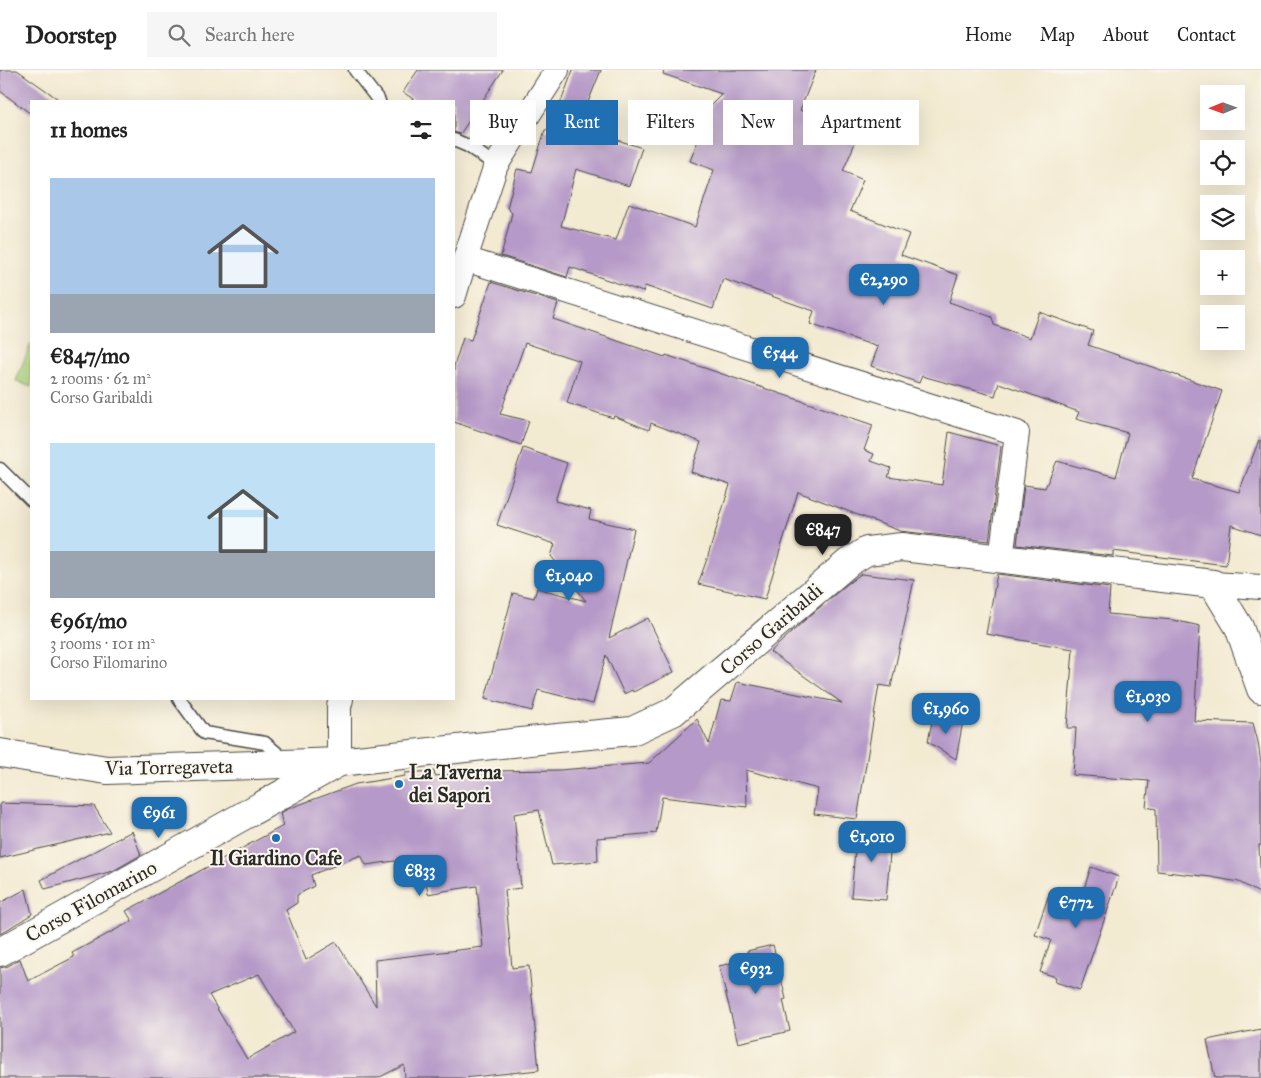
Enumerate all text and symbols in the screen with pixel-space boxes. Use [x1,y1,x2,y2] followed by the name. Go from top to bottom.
[147,12,497,57] search box
[25,20,117,50] text: Doorstep
[165,21,193,49] icon: search
[205,23,295,46] text: Search here
[965,24,1012,46] text: Home
[1040,24,1075,46] text: Map
[1103,24,1149,46] text: About
[1177,24,1236,46] text: Contact
[1200,85,1245,130] north arrow
[1200,85,1245,350] map controls
[470,100,536,145] chip: Buy
[546,100,618,145] chip: Rent
[628,100,713,145] chip: Filters
[723,100,793,145] chip: New
[803,100,919,145] chip: Apartment
[407,116,435,144] icon: filters
[50,117,127,143] text: 11 homes
[1200,140,1245,185] button: locate
[1200,195,1245,240] button: layers
[198,211,288,301] icon: home
[1200,250,1245,295] button: +
[843,264,925,306] pin: €2,290
[860,270,908,289] text: €2,290
[1200,305,1245,350] button: −
[750,336,810,379] pin: €544
[50,343,130,369] text: €847/mo
[763,343,797,362] text: €544
[50,369,151,388] text: 2 rooms · 62 m²
[50,388,153,407] text: Corso Garibaldi
[198,476,288,566] icon: home
[793,514,853,556] pin: €847
[806,520,840,539] text: €847
[528,560,610,602] pin: €1,040
[545,566,593,585] text: €1,040
[715,578,828,680] street label: Corso Garibaldi
[50,608,127,634] text: €961/mo
[50,634,155,653] text: 3 rooms · 101 m²
[50,653,167,672] text: Corso Filomarino
[1107,680,1189,723] pin: €1,030
[1125,687,1171,706] text: €1,030
[905,692,987,735] pin: €1,960
[923,699,969,718] text: €1,960
[104,754,234,781] street label: Via Torregaveta
[409,760,502,808] place label: La Taverna dei Sapori
[393,778,405,790] marker: La Taverna dei Sapori
[129,796,189,839] pin: €961
[143,803,175,822] text: €961
[831,820,913,863] pin: €1,010
[850,827,894,846] text: €1,010
[270,832,282,844] marker: Il Giardino Cafe
[210,846,343,870] place label: Il Giardino Cafe
[390,854,450,897] pin: €833
[21,855,161,947] street label: Corso Filomarino
[404,861,436,880] text: €833
[1046,886,1106,929] pin: €772
[1059,893,1093,912] text: €772
[726,952,786,995] pin: €932
[740,959,772,978] text: €932

